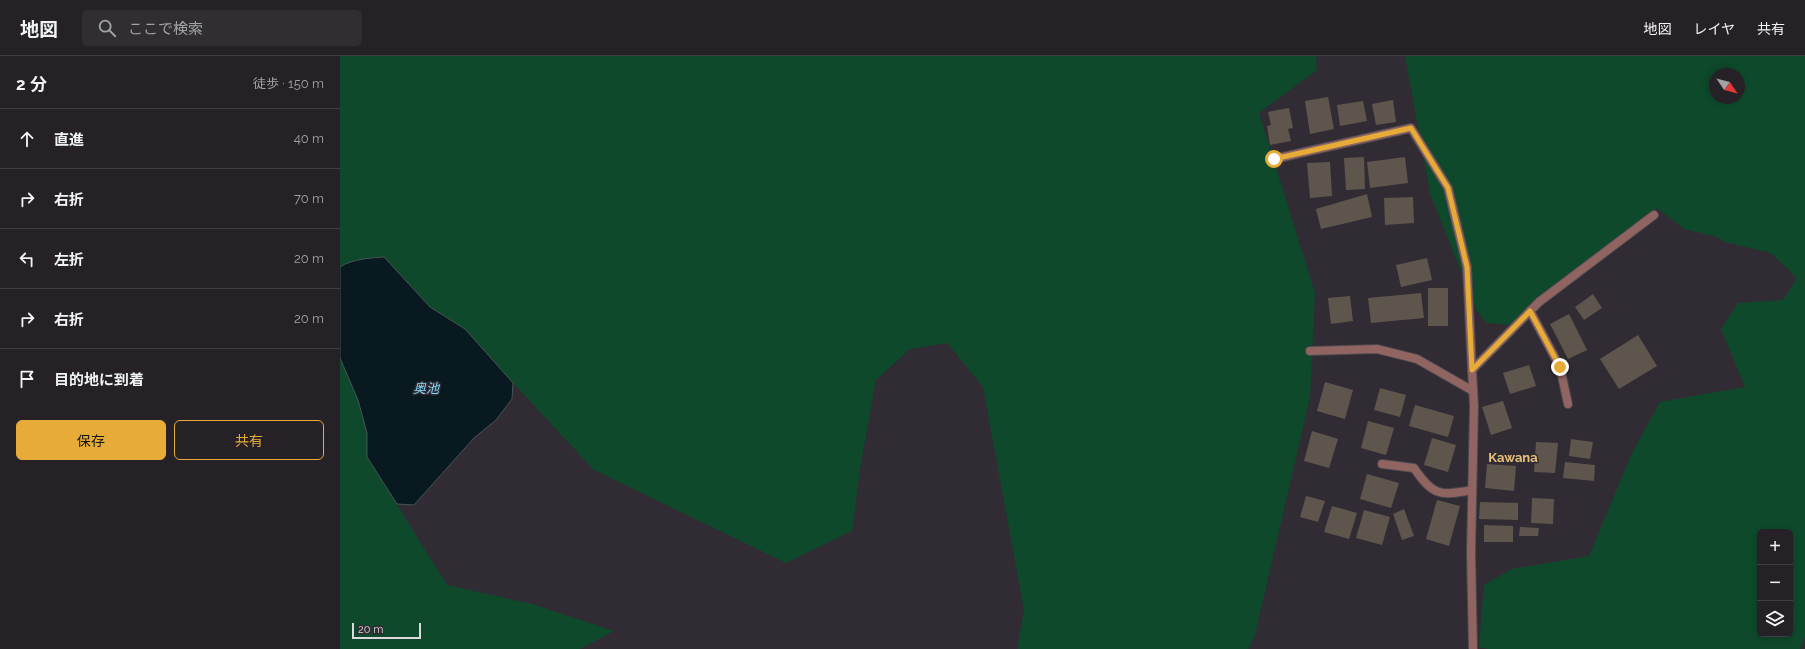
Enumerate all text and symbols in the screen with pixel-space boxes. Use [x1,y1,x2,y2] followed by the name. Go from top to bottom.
[82,10,362,46] search box
[96,17,118,39] icon: search
[20,18,58,40] text: 地図
[128,20,203,38] text: ここで検索
[1643,21,1671,37] text: 地図
[1693,21,1735,37] text: レイヤ
[1757,21,1785,37] text: 共有
[1709,68,1745,104] north arrow
[16,74,47,94] text: 2 分
[253,76,324,91] text: 徒歩 · 150 m
[16,128,38,150] icon: ahead
[54,131,84,149] text: 直進
[294,131,324,146] text: 40 m
[1265,150,1283,168] route start
[16,188,38,210] icon: right
[54,191,84,209] text: 右折
[294,191,324,206] text: 70 m
[16,248,38,270] icon: left
[54,251,84,269] text: 左折
[294,251,324,266] text: 20 m
[16,308,38,330] icon: right
[54,311,84,329] text: 右折
[294,311,324,326] text: 20 m
[1551,358,1569,376] route end
[16,368,38,390] icon: arrive
[54,371,144,389] text: 目的地に到着
[413,381,441,396] water label: 奥池
[16,420,166,460] button: 保存
[174,420,324,460] button: 共有
[1488,450,1538,465] district label: Kawana
[1757,529,1793,637] map controls
[1757,529,1793,565] button: +
[1757,565,1793,601] button: −
[1757,601,1793,637] button: layers
[352,621,421,640] scale bar
[358,623,383,636] text: 20 m

